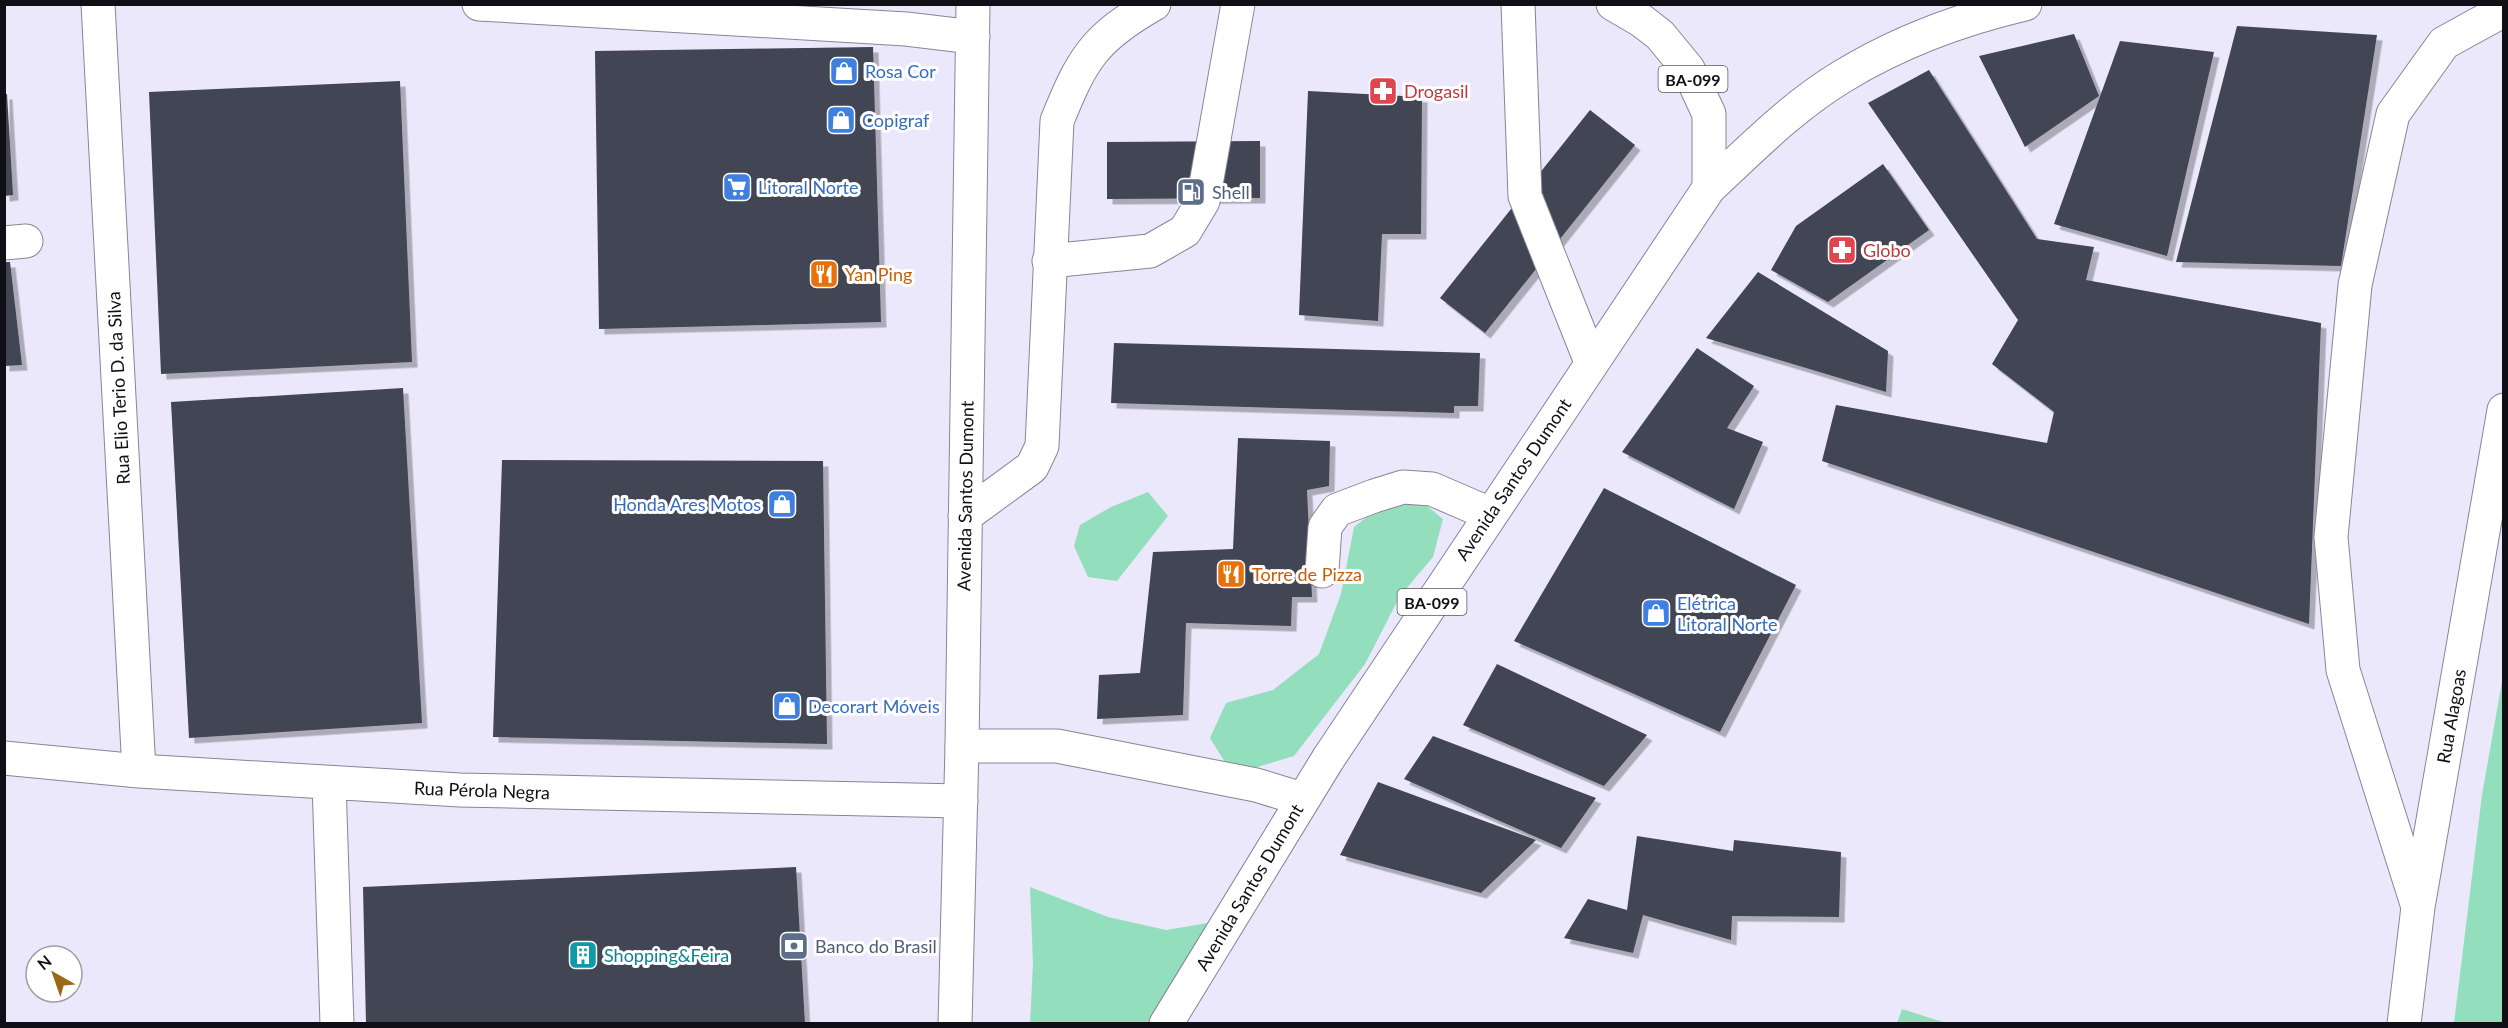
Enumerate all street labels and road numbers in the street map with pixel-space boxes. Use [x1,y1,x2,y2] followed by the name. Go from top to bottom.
[1658,66,1728,92] road number: BA-099
[102,291,134,485] street label: Rua Elio Terio D. da Silva
[1451,393,1576,564] street label: Avenida Santos Dumont
[952,400,978,591] street label: Avenida Santos Dumont
[1398,589,1466,615] road number: BA-099
[2432,667,2470,765] street label: Rua Alagoas
[414,777,550,803] street label: Rua Pérola Negra
[1191,799,1308,974] street label: Avenida Santos Dumont

